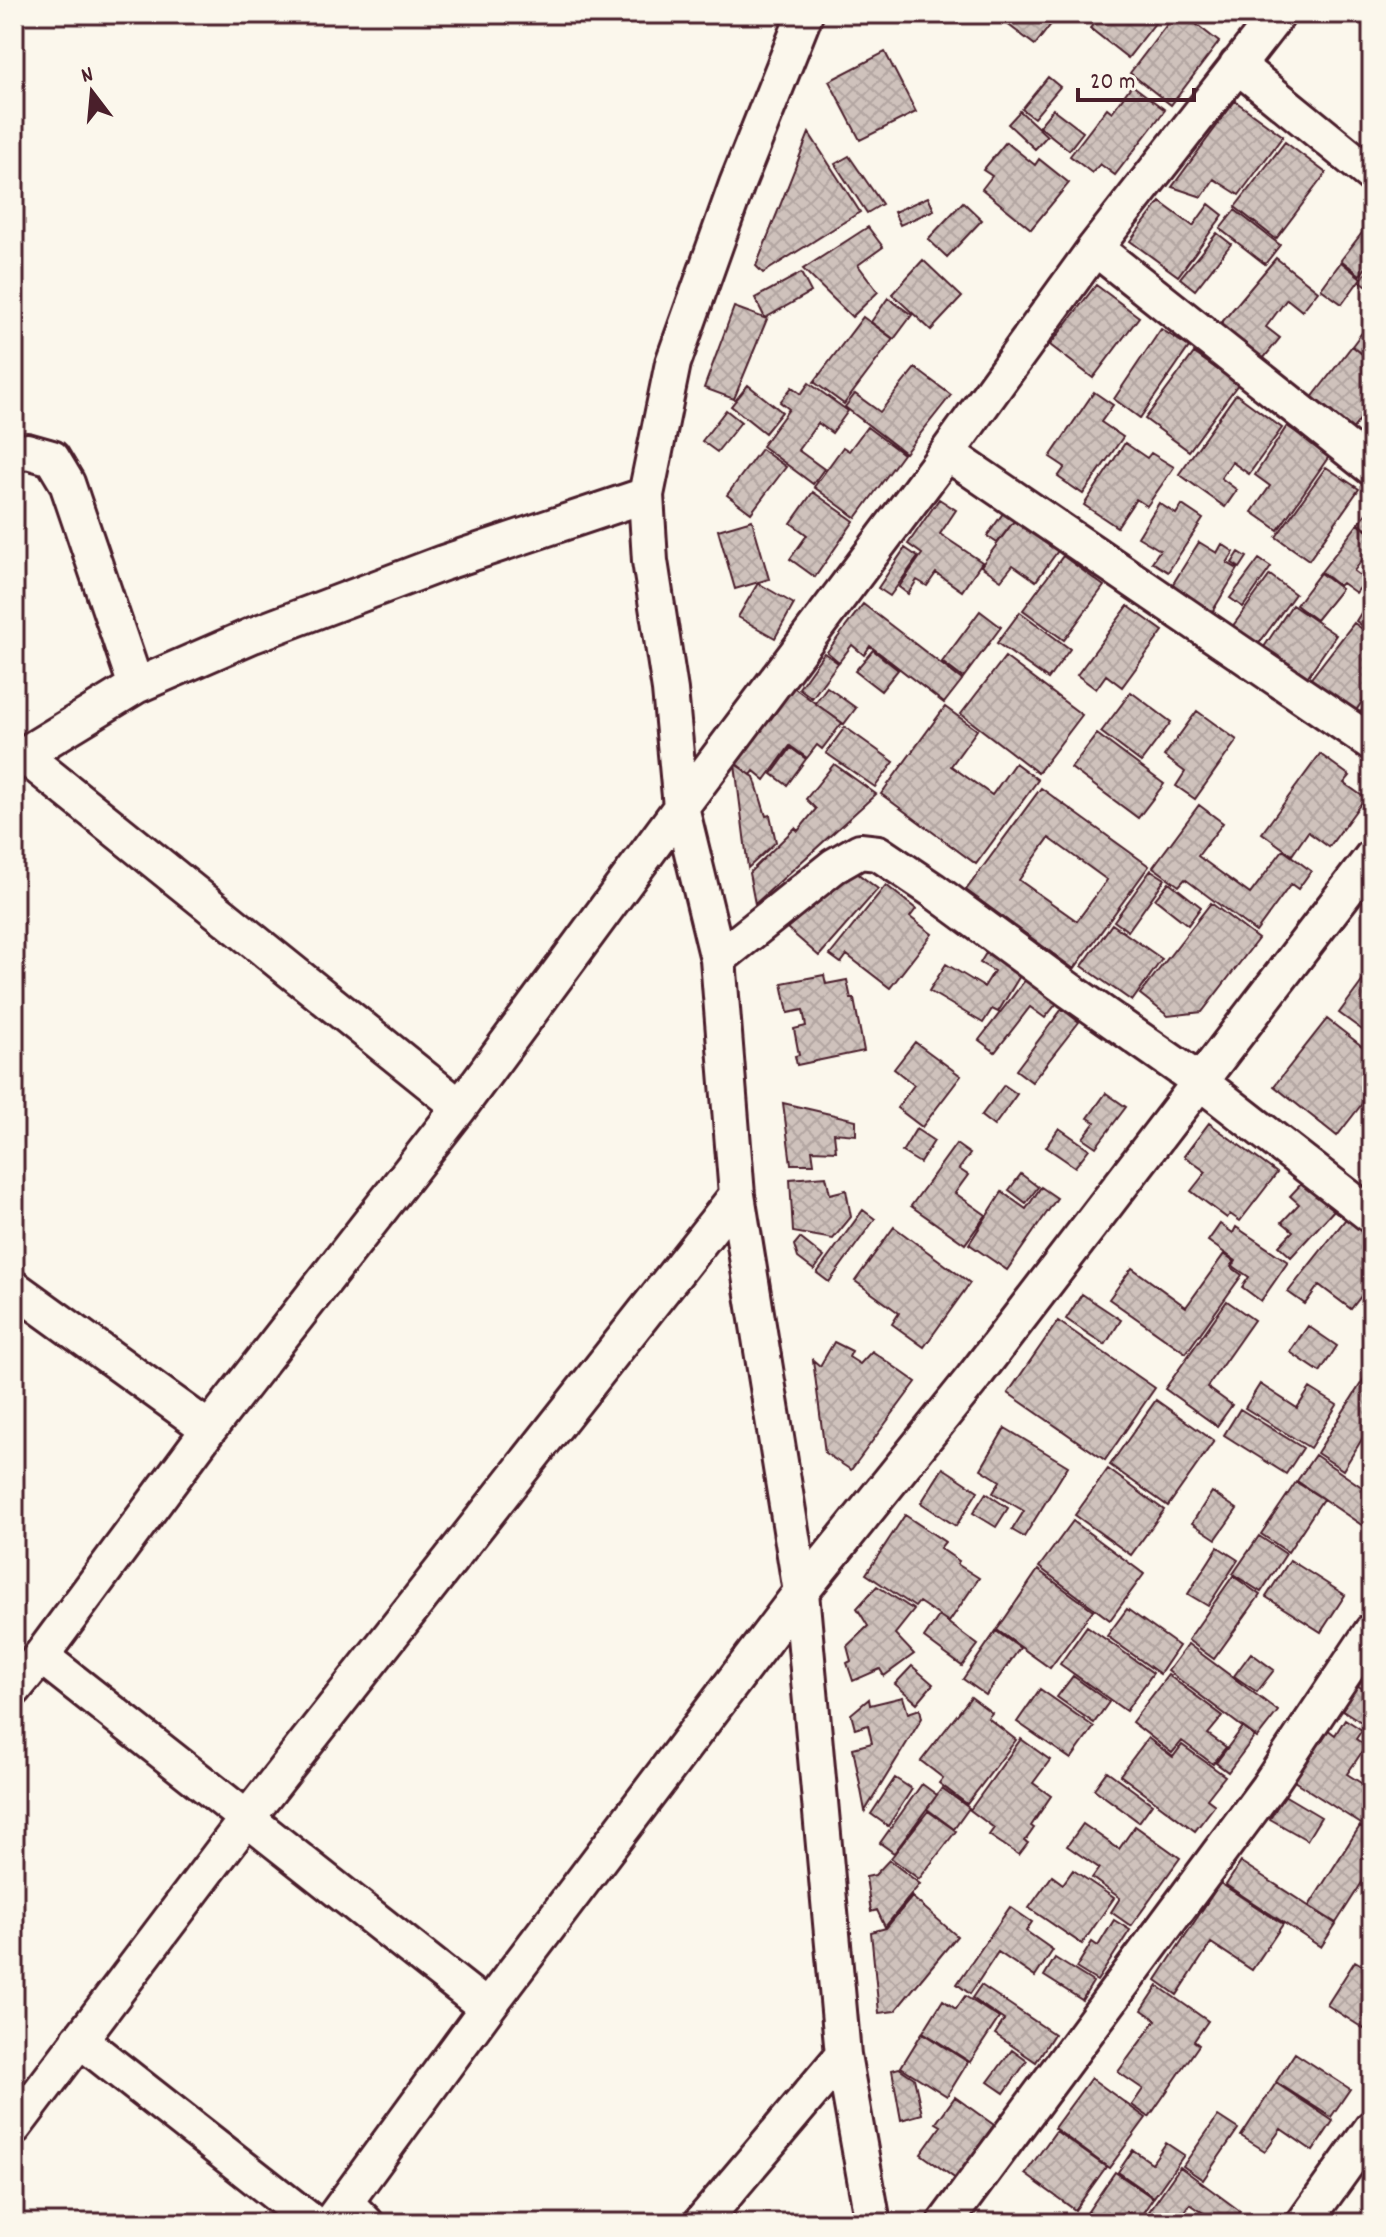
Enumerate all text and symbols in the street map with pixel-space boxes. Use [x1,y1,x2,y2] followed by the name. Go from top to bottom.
[52,52,132,132] north arrow
[1078,52,1194,102] scale bar
[78,60,97,93] text: N
[1090,66,1136,100] text: 20 m

